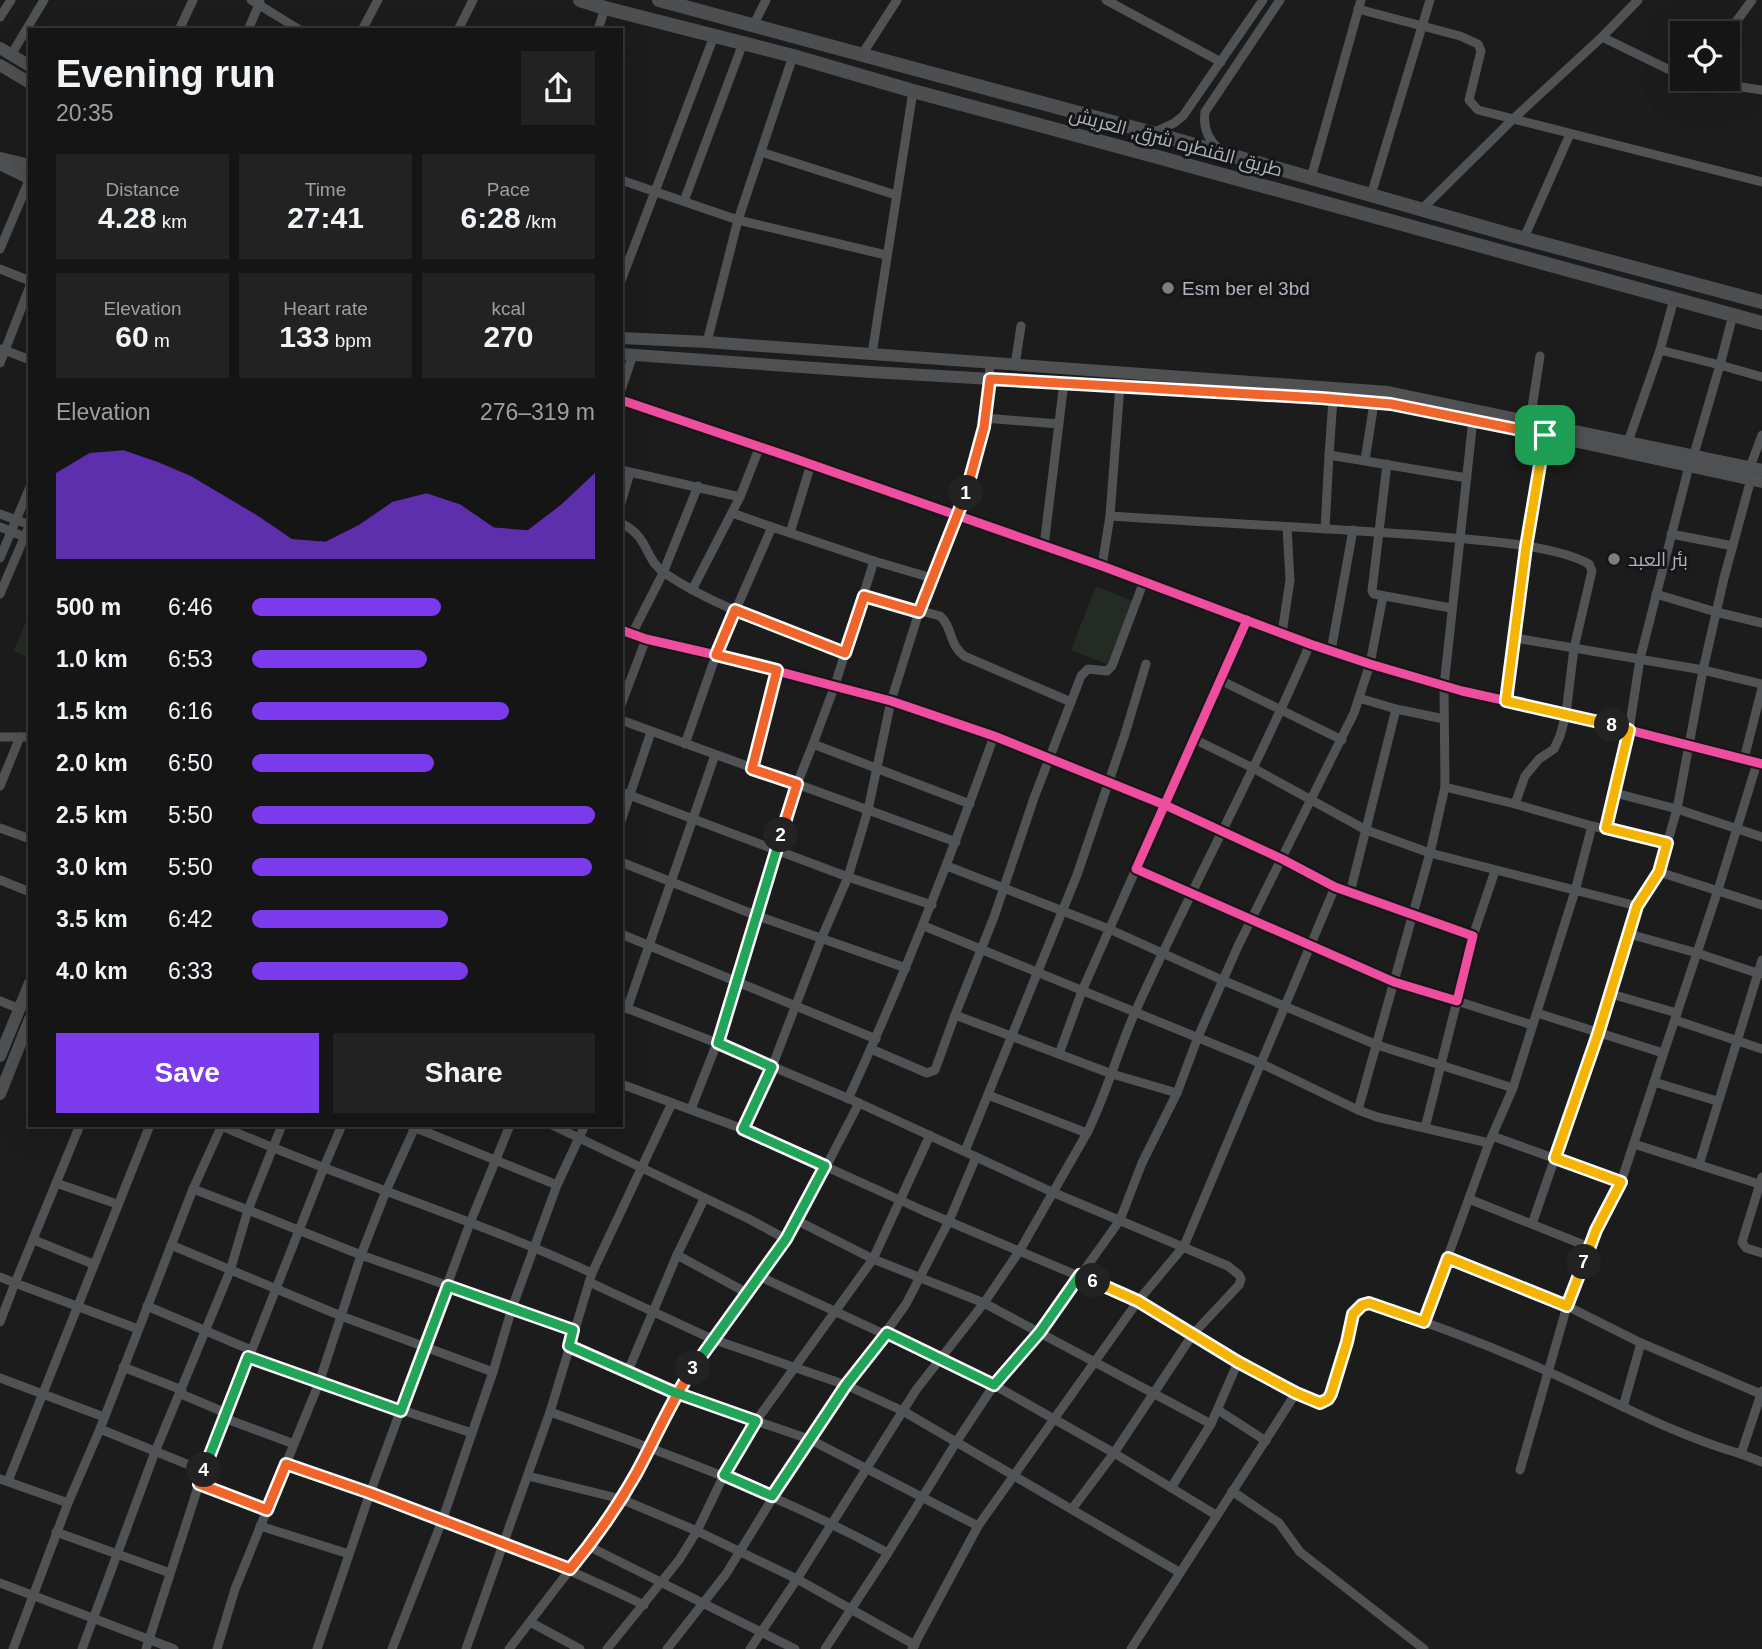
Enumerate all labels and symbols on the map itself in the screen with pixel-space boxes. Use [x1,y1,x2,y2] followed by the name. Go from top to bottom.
[1067,103,1285,182] street label: طريق القنطره شرق, العريش
[1182,278,1310,299] place label: Esm ber el 3bd
[1160,280,1176,296] marker: Esm ber el 3bd
[1515,405,1575,465] pin
[948,476,984,510] pin: 1
[1628,549,1688,571] place label: بئر العبد
[1606,551,1622,567] marker: بئر العبد
[1594,708,1630,742] pin: 8
[764,818,798,852] pin: 2
[1566,1244,1602,1280] pin: 7
[1076,1264,1110,1298] pin: 6
[676,1350,710,1386] pin: 3
[186,1452,222,1488] pin: 4

